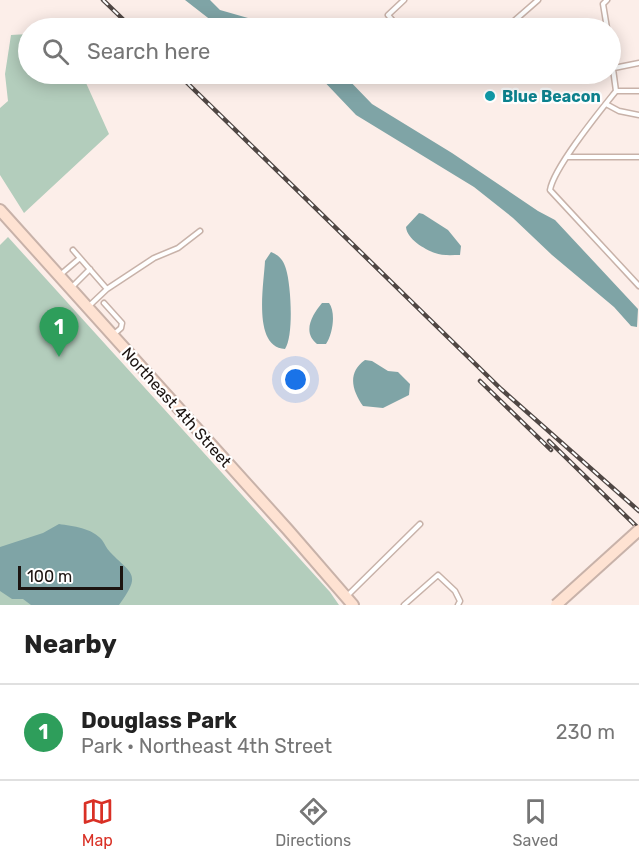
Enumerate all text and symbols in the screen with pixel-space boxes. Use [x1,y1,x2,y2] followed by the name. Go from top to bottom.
[18,18,621,84] search box
[39,35,72,68] icon: search
[87,38,210,65] text: Search here
[502,87,601,106] place label: Blue Beacon
[483,89,497,103] marker: Blue Beacon
[40,308,78,357] pin: 1
[118,344,235,471] street label: Northeast 4th Street
[281,365,310,394] your location
[18,563,123,590] scale bar
[27,567,72,586] text: 100 m
[24,629,117,660] text: Nearby
[81,707,237,734] text: Douglass Park
[39,720,48,744] text: 1
[556,720,615,744] text: 230 m
[81,734,332,758] text: Park · Northeast 4th Street
[81,795,114,850] tab: Map
[275,795,351,850] tab: Directions
[513,795,558,850] tab: Saved

